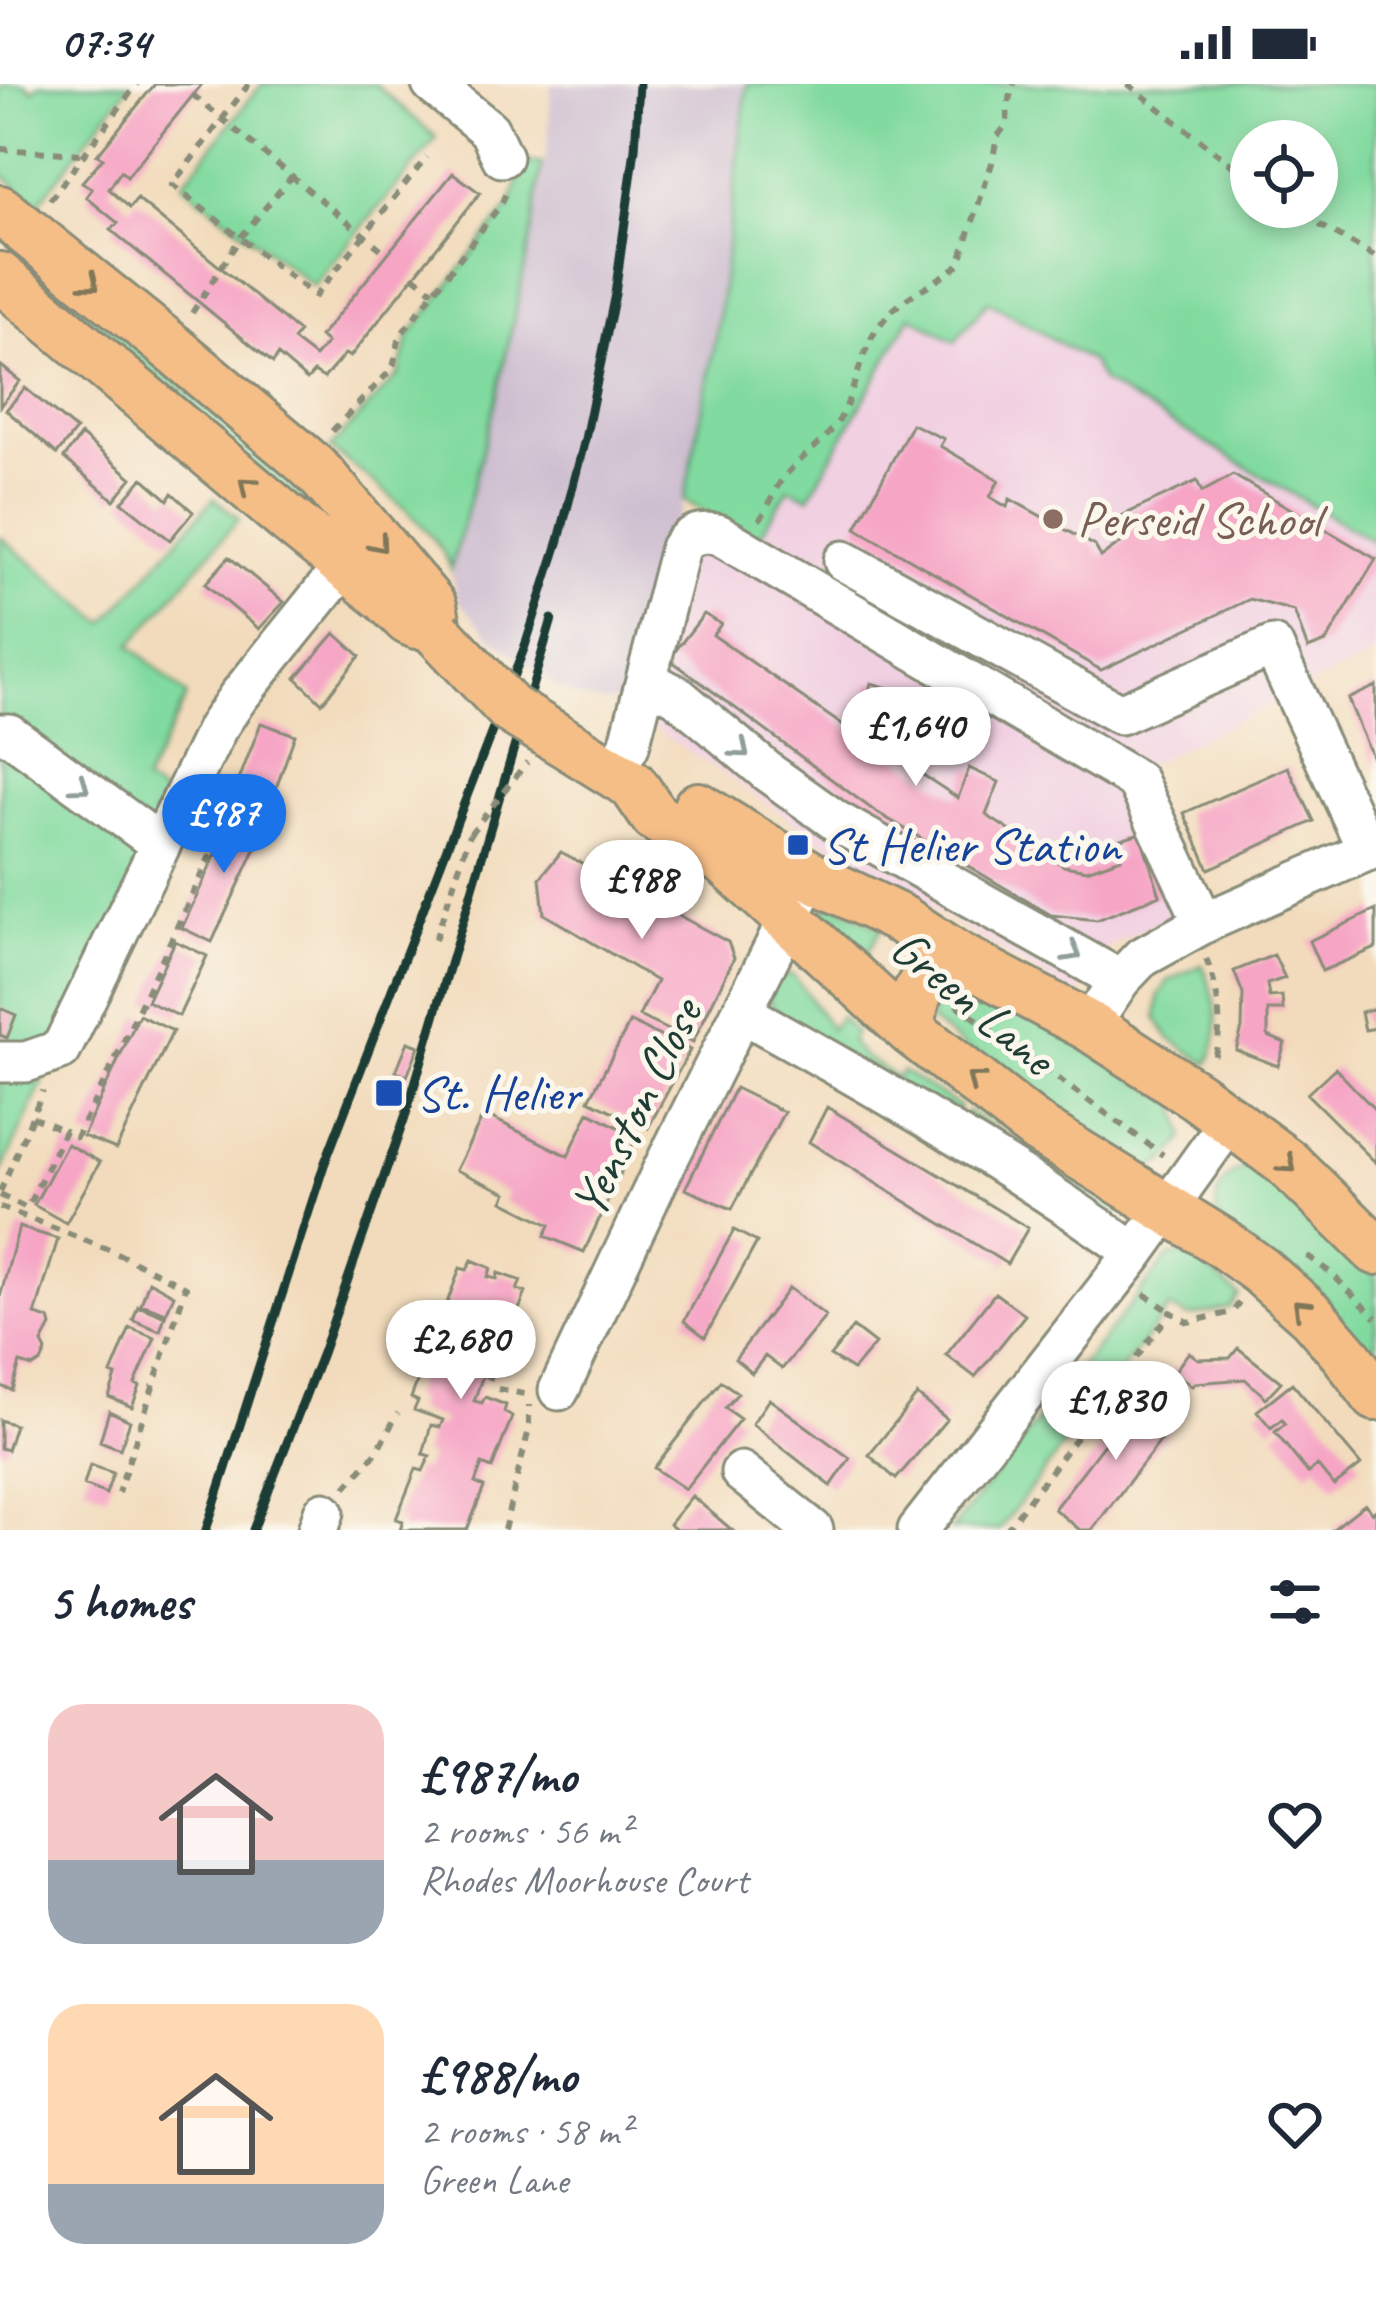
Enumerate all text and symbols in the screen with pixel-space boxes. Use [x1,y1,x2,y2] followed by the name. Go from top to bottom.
[60,14,150,71] text: 07:34
[1230,120,1338,228] map controls
[1230,120,1338,228] button: locate
[78,269,100,290] one-way arrow
[239,478,261,500] one-way arrow
[1077,487,1328,551] place label: Perseid School
[1040,506,1066,532] marker: Perseid School
[365,530,387,552] one-way arrow
[818,687,1014,789] pin: £1,640
[868,701,964,750] text: £1,640
[727,735,749,757] one-way arrow
[68,772,90,794] one-way arrow
[153,774,295,876] pin: £987
[189,788,259,837] text: £987
[822,813,1123,877] place label: St Helier Station
[785,832,811,858] marker: St Helier Station
[571,840,713,942] pin: £988
[607,854,677,903] text: £988
[878,915,1070,1091] street label: Green Lane
[1060,939,1082,962] one-way arrow
[556,986,718,1227] street label: Yenston Close
[416,1061,584,1125] place label: St. Helier
[966,1073,988,1094] one-way arrow
[373,1077,405,1109] marker: St. Helier
[1274,1151,1296,1173] one-way arrow
[1293,1299,1314,1321] one-way arrow
[363,1300,559,1402] pin: £2,680
[413,1314,509,1363] text: £2,680
[1018,1361,1214,1463] pin: £1,830
[1068,1375,1164,1424] text: £1,830
[1262,1569,1328,1635] icon: filters
[48,1570,191,1634] text: 5 homes
[420,1743,576,1807] text: £987/mo
[144,1752,288,1896] icon: home
[1262,1791,1328,1857] icon: heart
[420,1807,631,1856] text: 2 rooms · 56 m²
[420,1856,748,1905] text: Rhodes Moorhouse Court
[420,2043,577,2107] text: £988/mo
[144,2052,288,2196] icon: home
[1262,2091,1328,2157] icon: heart
[420,2107,631,2156] text: 2 rooms · 58 m²
[420,2156,568,2205] text: Green Lane

